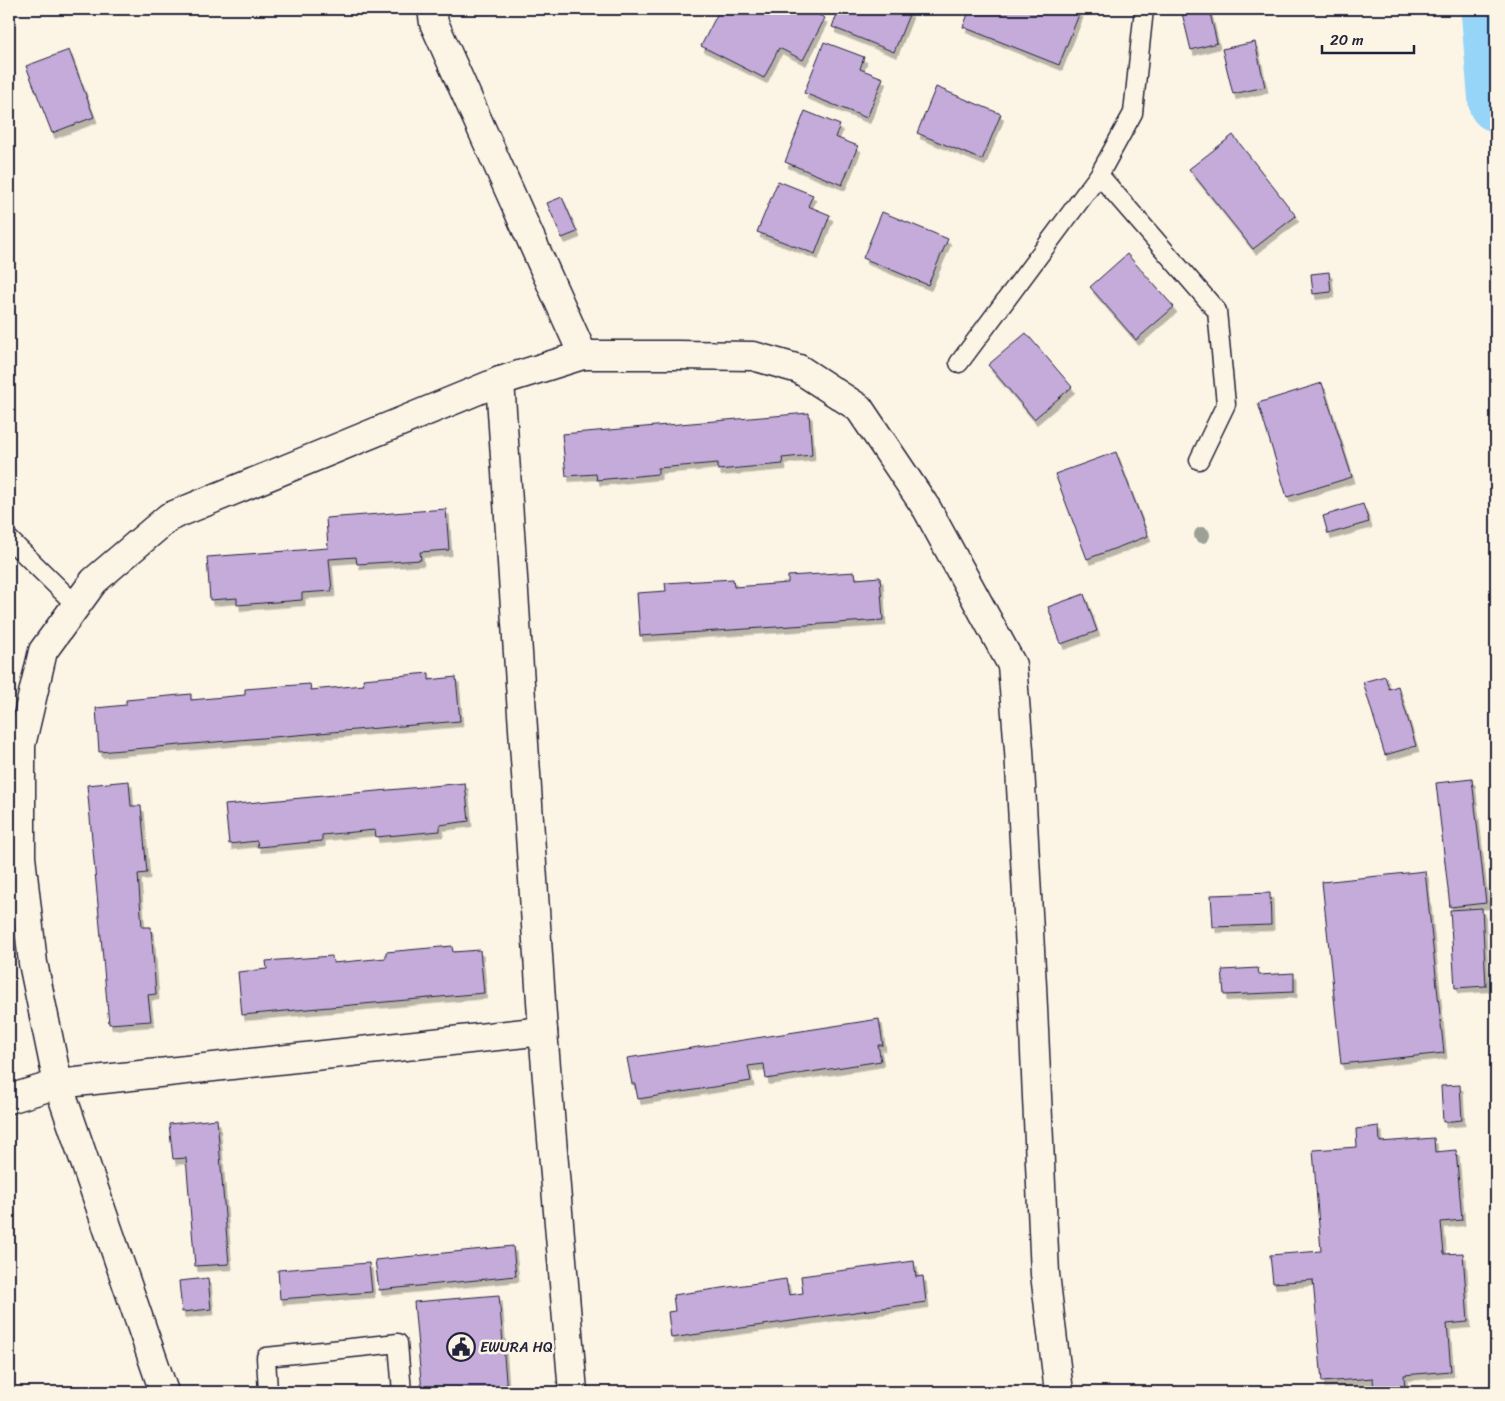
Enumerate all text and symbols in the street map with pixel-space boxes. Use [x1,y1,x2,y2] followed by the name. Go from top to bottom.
[1322,22,1415,54] scale bar
[1330,27,1364,53] text: 20 m
[446,1332,476,1362] public building icon: EWURA HQ
[480,1334,553,1360] place label: EWURA HQ

